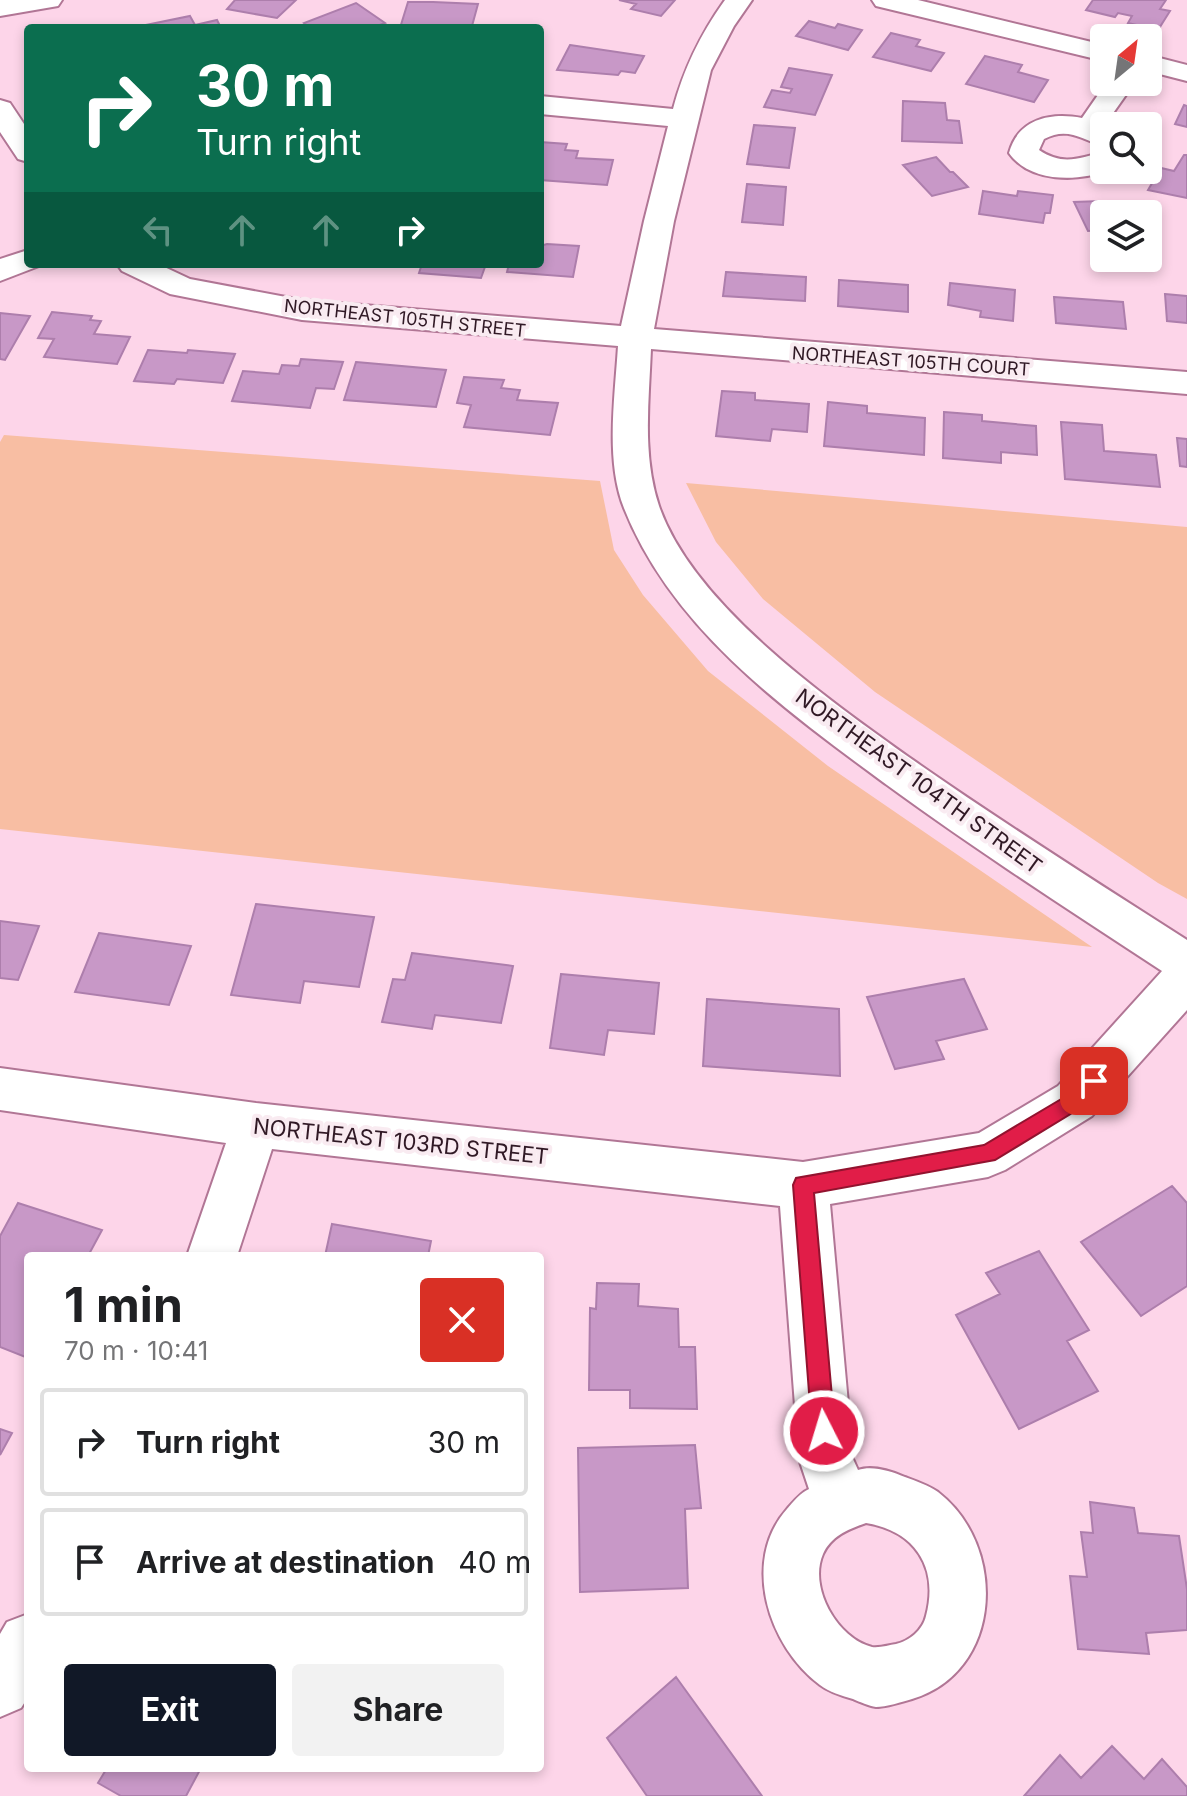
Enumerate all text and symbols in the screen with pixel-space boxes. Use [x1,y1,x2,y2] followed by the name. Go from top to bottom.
[1090,24,1162,96] north arrow
[1090,24,1162,272] map controls
[196,52,334,120] text: 30 m
[64,56,168,160] icon: right
[1090,112,1162,184] button: search
[196,120,361,164] text: Turn right
[1090,200,1162,272] button: layers
[136,208,180,252] icon: left
[220,208,264,252] icon: ahead
[304,208,348,252] icon: ahead
[388,208,432,252] icon: right
[283,295,527,341] street label: NORTHEAST 105TH STREET
[791,342,1031,380] street label: NORTHEAST 105TH COURT
[791,683,1047,879] street label: NORTHEAST 104TH STREET
[1060,1047,1128,1115] pin
[1072,1059,1116,1103] icon: arrive
[252,1113,550,1169] street label: NORTHEAST 103RD STREET
[64,1275,183,1334] text: 1 min
[420,1278,504,1362] button: close
[64,1335,208,1366] text: 70 m · 10:41
[782,1389,866,1473] position arrow
[68,1420,112,1464] icon: right
[136,1424,280,1460] text: Turn right
[428,1424,500,1460] text: 30 m
[68,1540,112,1584] icon: arrive
[136,1544,434,1580] text: Arrive at destination
[458,1544,531,1580] text: 40 m
[64,1664,276,1756] button: Exit
[292,1664,504,1756] button: Share

